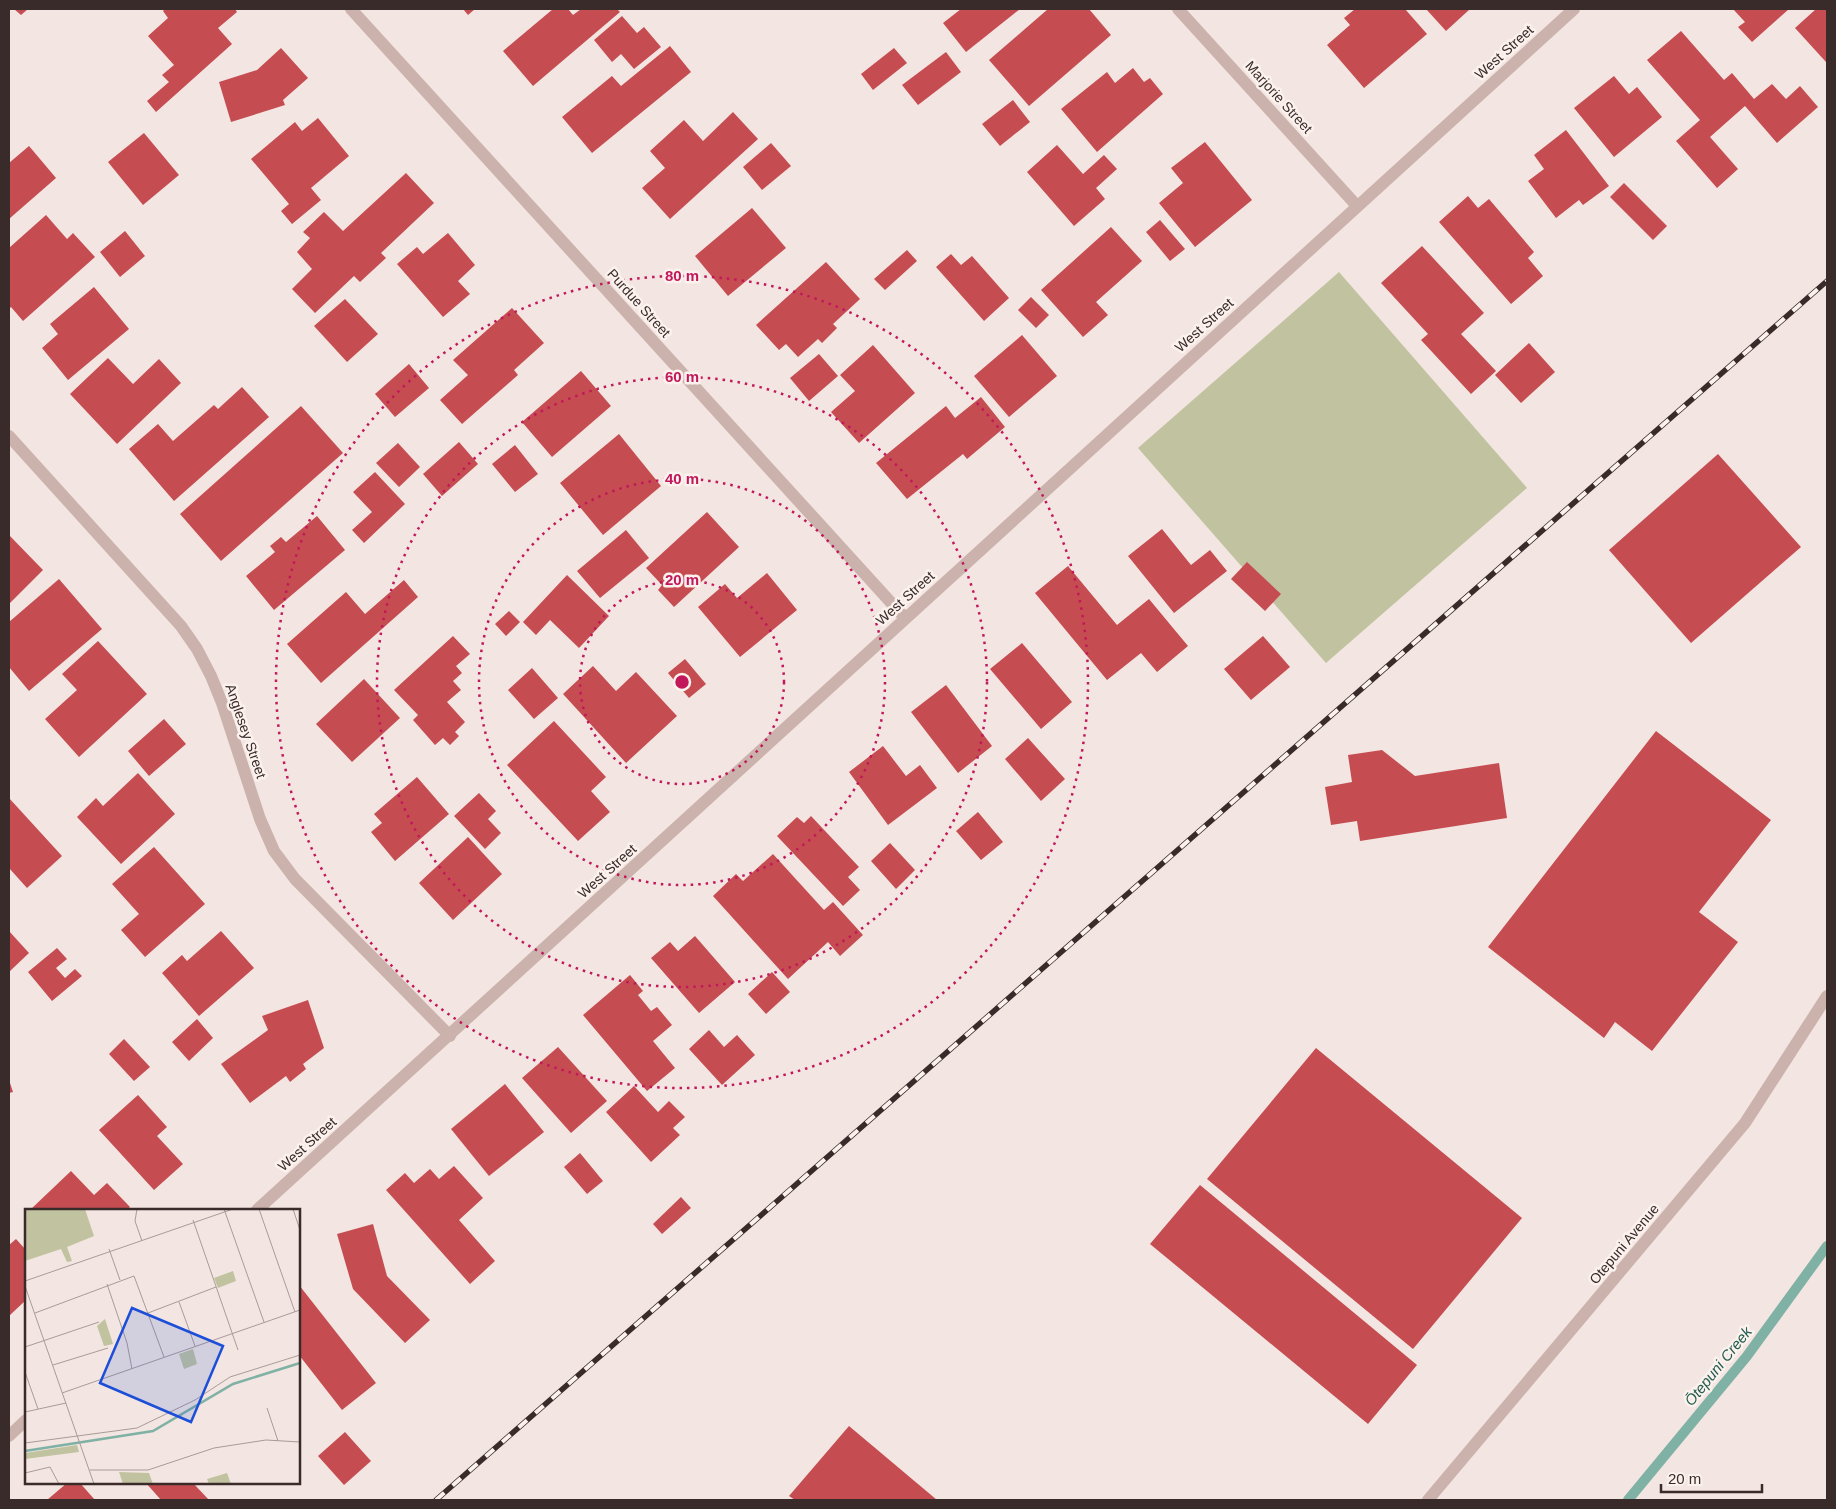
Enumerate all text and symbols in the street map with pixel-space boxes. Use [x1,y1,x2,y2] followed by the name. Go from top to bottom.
[1472,22,1537,82] street label: West Street
[1242,58,1316,137] street label: Marjorie Street
[604,266,674,341] street label: Purdue Street
[665,267,699,284] text: 80 m
[1172,295,1237,355] street label: West Street
[665,368,699,385] text: 60 m
[665,470,699,487] text: 40 m
[873,568,938,628] street label: West Street
[665,571,699,588] text: 20 m
[673,673,691,691] centre of rings
[222,682,270,780] street label: Anglesey Street
[575,841,640,901] street label: West Street
[275,1114,340,1174] street label: West Street
[1586,1201,1662,1287] street label: Otepuni Avenue
[25,1209,300,1484] inset map
[1681,1322,1756,1409] water label: Ōtepuni Creek
[1661,1462,1762,1494] scale bar
[1668,1470,1701,1487] text: 20 m

